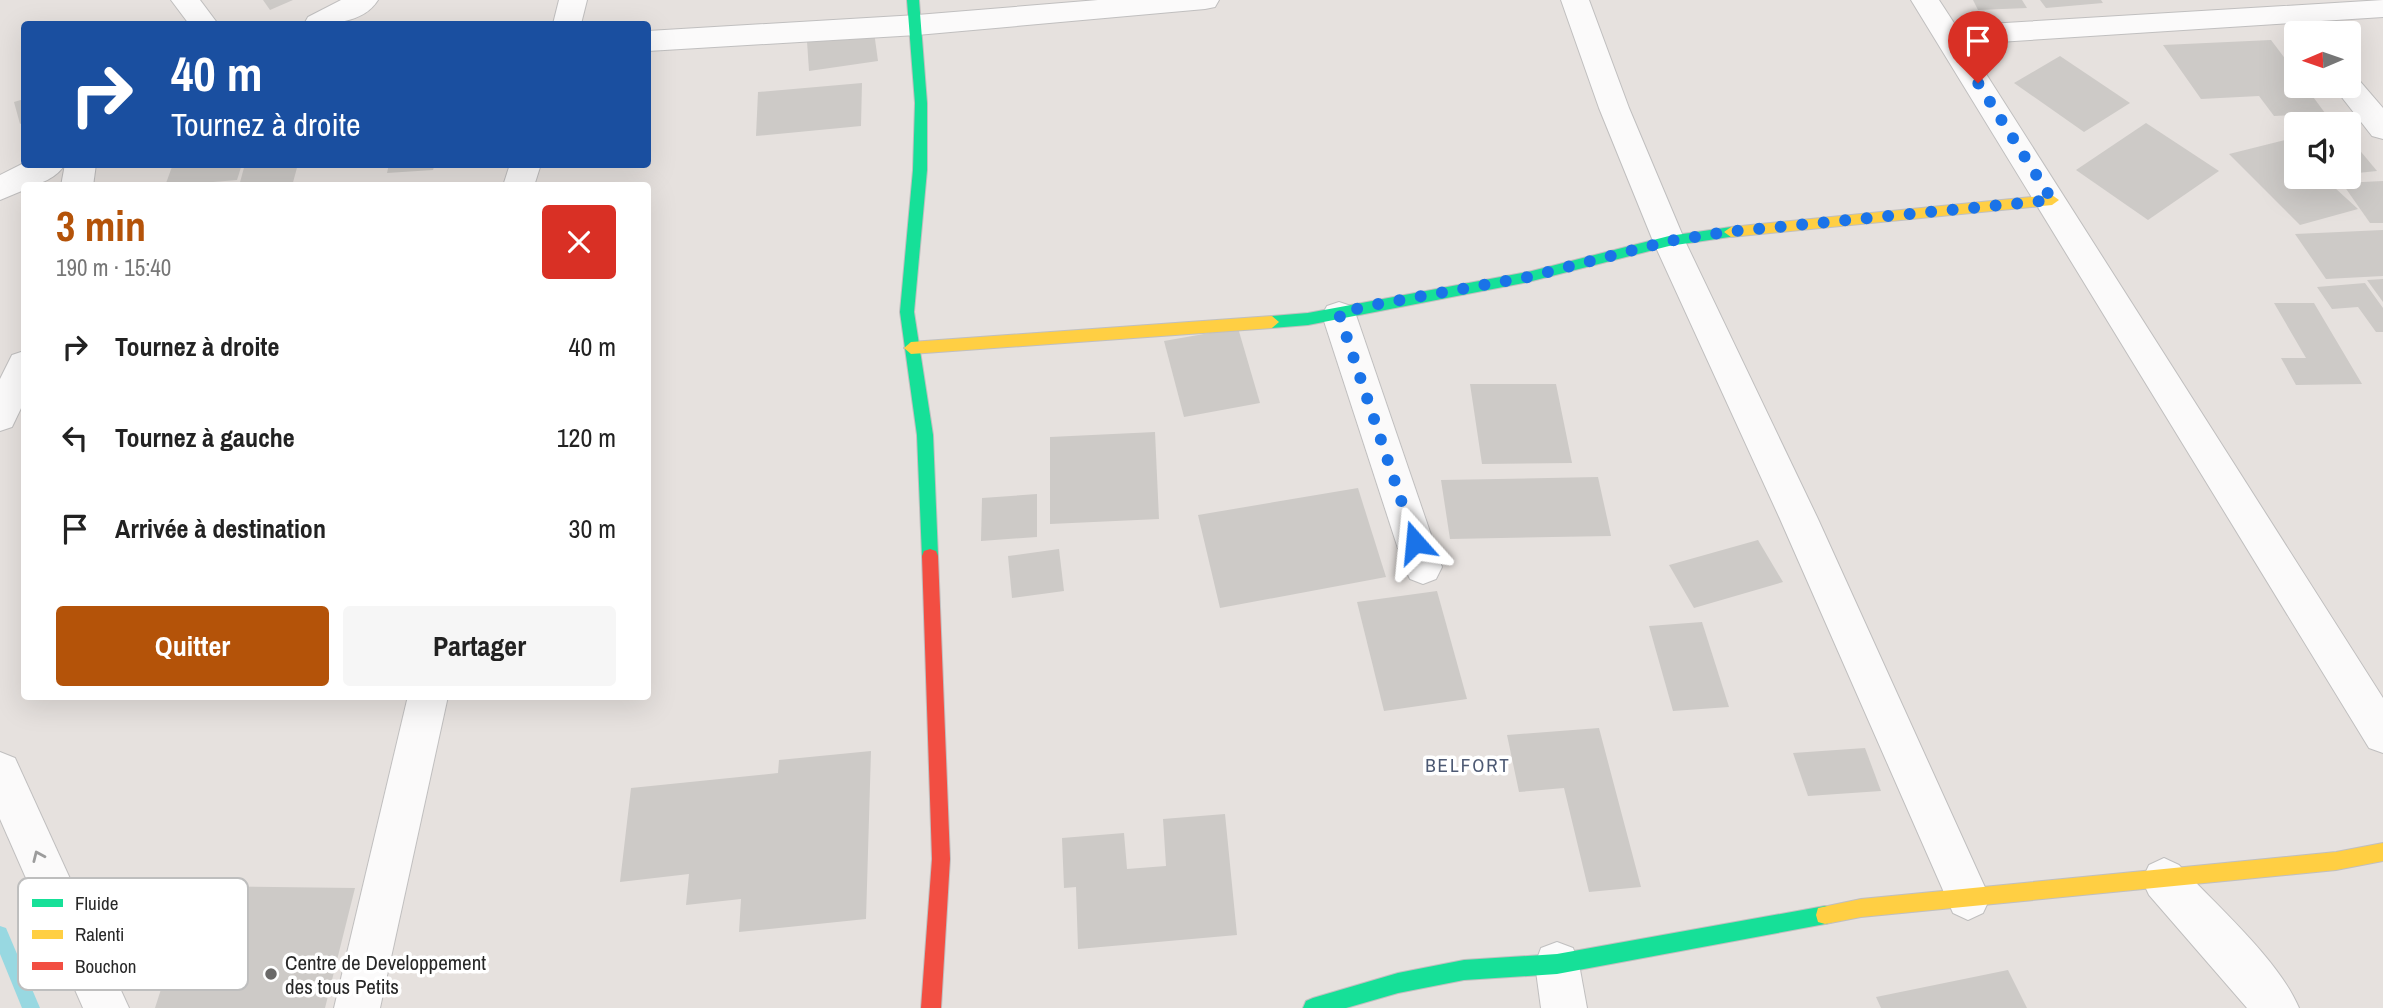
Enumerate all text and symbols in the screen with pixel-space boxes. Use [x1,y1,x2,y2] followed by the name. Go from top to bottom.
[1948,11,2008,83] pin
[2284,21,2361,98] north arrow
[2284,21,2361,189] map controls
[1959,22,1997,60] icon: arrive
[171,40,263,106] text: 40 m
[56,49,147,140] icon: right
[171,103,361,146] text: Tournez à droite
[2284,112,2361,189] button: sound
[56,198,146,254] text: 3 min
[542,205,616,279] button: close
[56,252,171,283] text: 190 m · 15:40
[56,328,94,366] icon: right
[115,329,279,364] text: Tournez à droite
[569,329,616,364] text: 40 m
[56,419,94,457] icon: left
[115,420,295,455] text: Tournez à gauche
[557,420,616,455] text: 120 m
[1378,505,1452,579] position arrow
[56,510,94,548] icon: arrive
[115,511,326,546] text: Arrivée à destination
[569,511,616,546] text: 30 m
[56,606,329,686] button: Quitter
[343,606,616,686] button: Partager
[1425,752,1511,778] district label: BELFORT
[32,851,46,864] one-way arrow
[18,878,248,990] legend
[75,890,118,916] text: Fluide
[75,921,124,947] text: Ralenti
[285,948,486,1001] place label: Centre de Developpement des tous Petits
[75,953,137,979] text: Bouchon
[263,966,279,982] marker: Centre de Developpement des tous Petits

